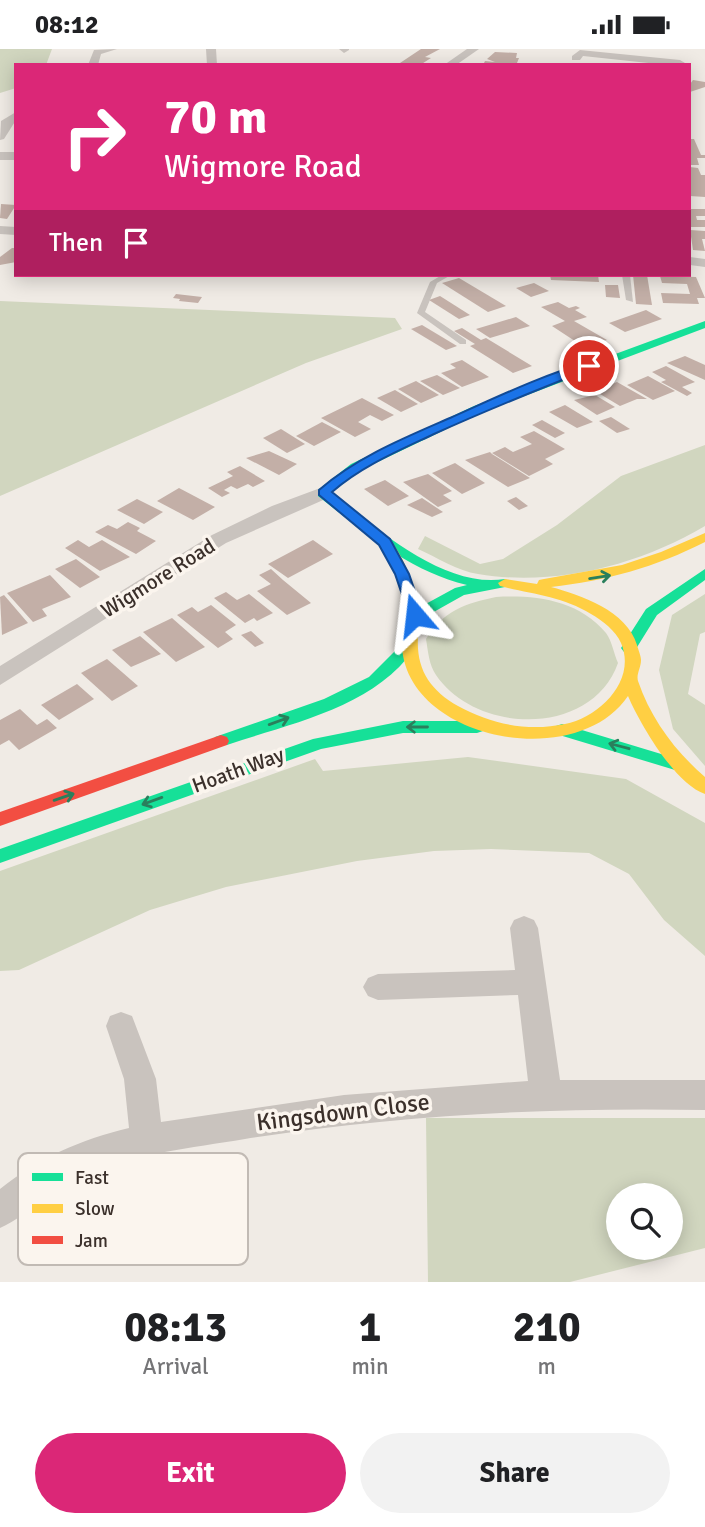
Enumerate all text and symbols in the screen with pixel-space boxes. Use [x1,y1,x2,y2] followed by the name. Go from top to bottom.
[35,9,99,41] text: 08:12
[164,87,267,147] text: 70 m
[49,91,140,182] icon: right
[164,147,362,186] text: Wigmore Road
[117,224,155,262] icon: arrive
[49,227,103,259] text: Then
[559,336,619,396] pin
[570,347,608,385] icon: arrive
[96,533,220,623] street label: Wigmore Road
[589,571,611,584] one-way arrow
[378,578,452,652] position arrow
[268,714,290,727] one-way arrow
[406,720,429,734] one-way arrow
[608,739,631,752] one-way arrow
[188,741,288,799] street label: Hoath Way
[53,790,75,802] one-way arrow
[141,796,163,808] one-way arrow
[255,1087,431,1137] street label: Kingsdown Close
[18,1153,248,1265] legend
[75,1166,109,1190] text: Fast
[606,1183,683,1260] map controls
[606,1183,683,1260] button: search
[75,1197,115,1221] text: Slow
[75,1229,108,1253] text: Jam
[124,1302,227,1353] text: 08:13
[359,1302,381,1353] text: 1
[513,1302,581,1353] text: 210
[143,1352,209,1381] text: Arrival
[351,1352,389,1381] text: min
[538,1352,556,1381] text: m
[35,1433,346,1513] button: Exit
[360,1433,670,1513] button: Share

